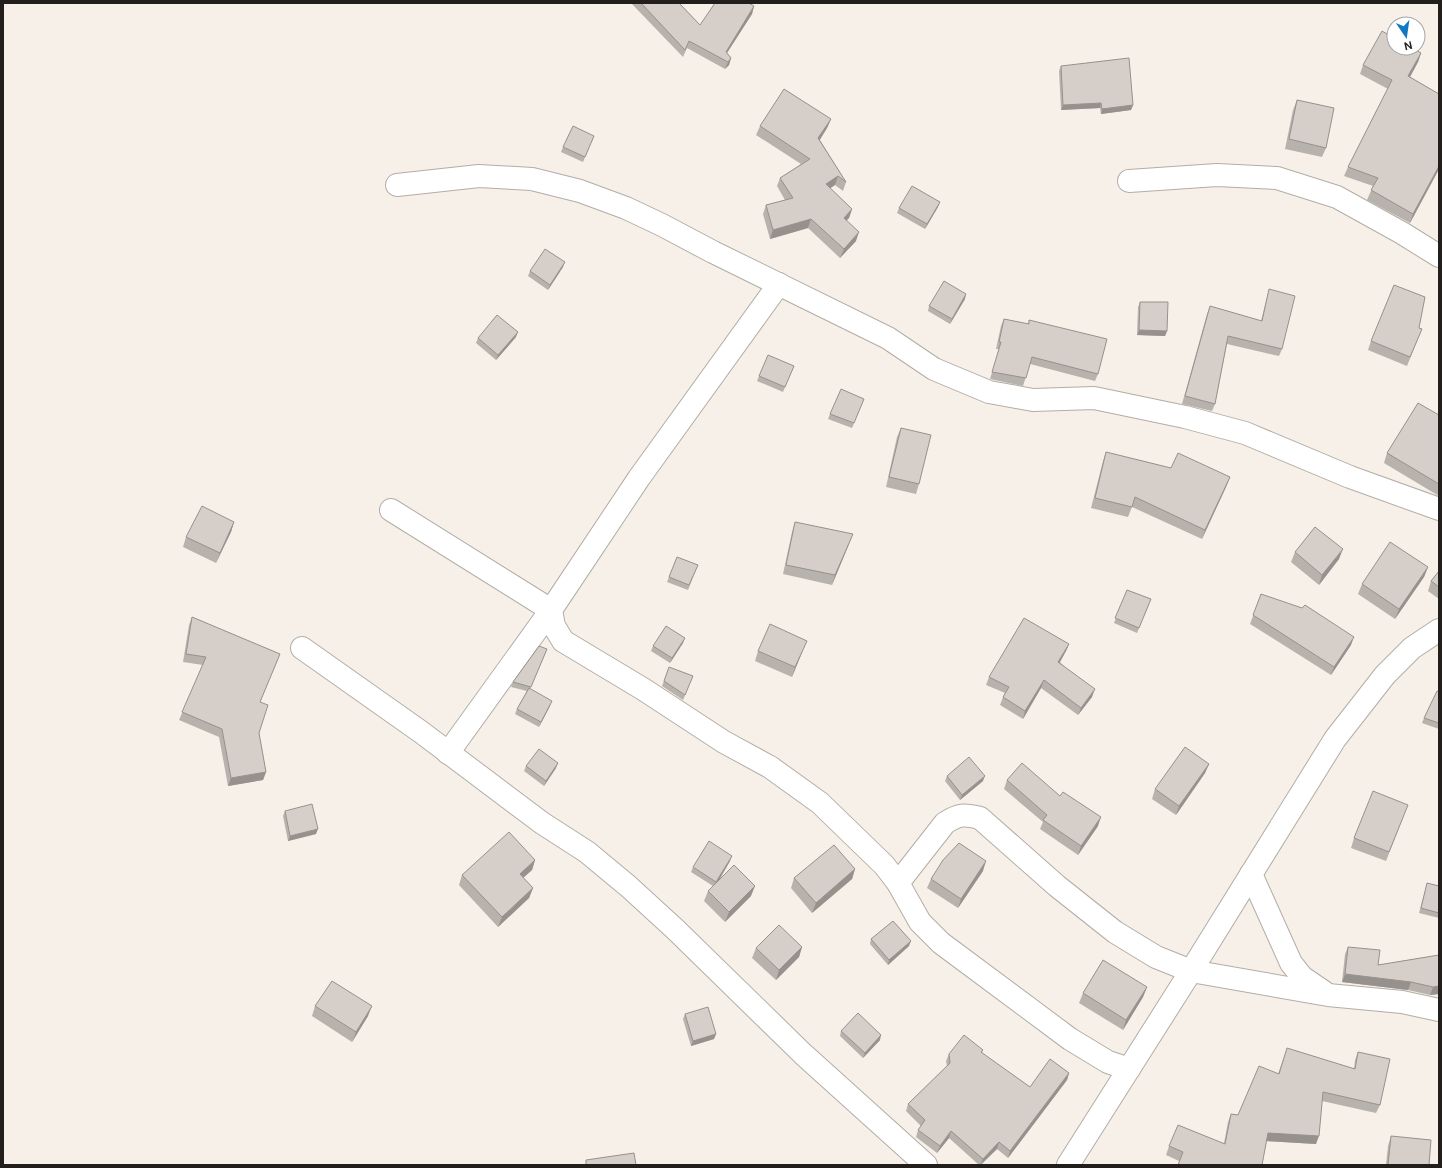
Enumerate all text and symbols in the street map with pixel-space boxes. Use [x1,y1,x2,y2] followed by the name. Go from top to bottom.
[1386,16,1426,56] north arrow
[1403,38,1414,53] text: N

